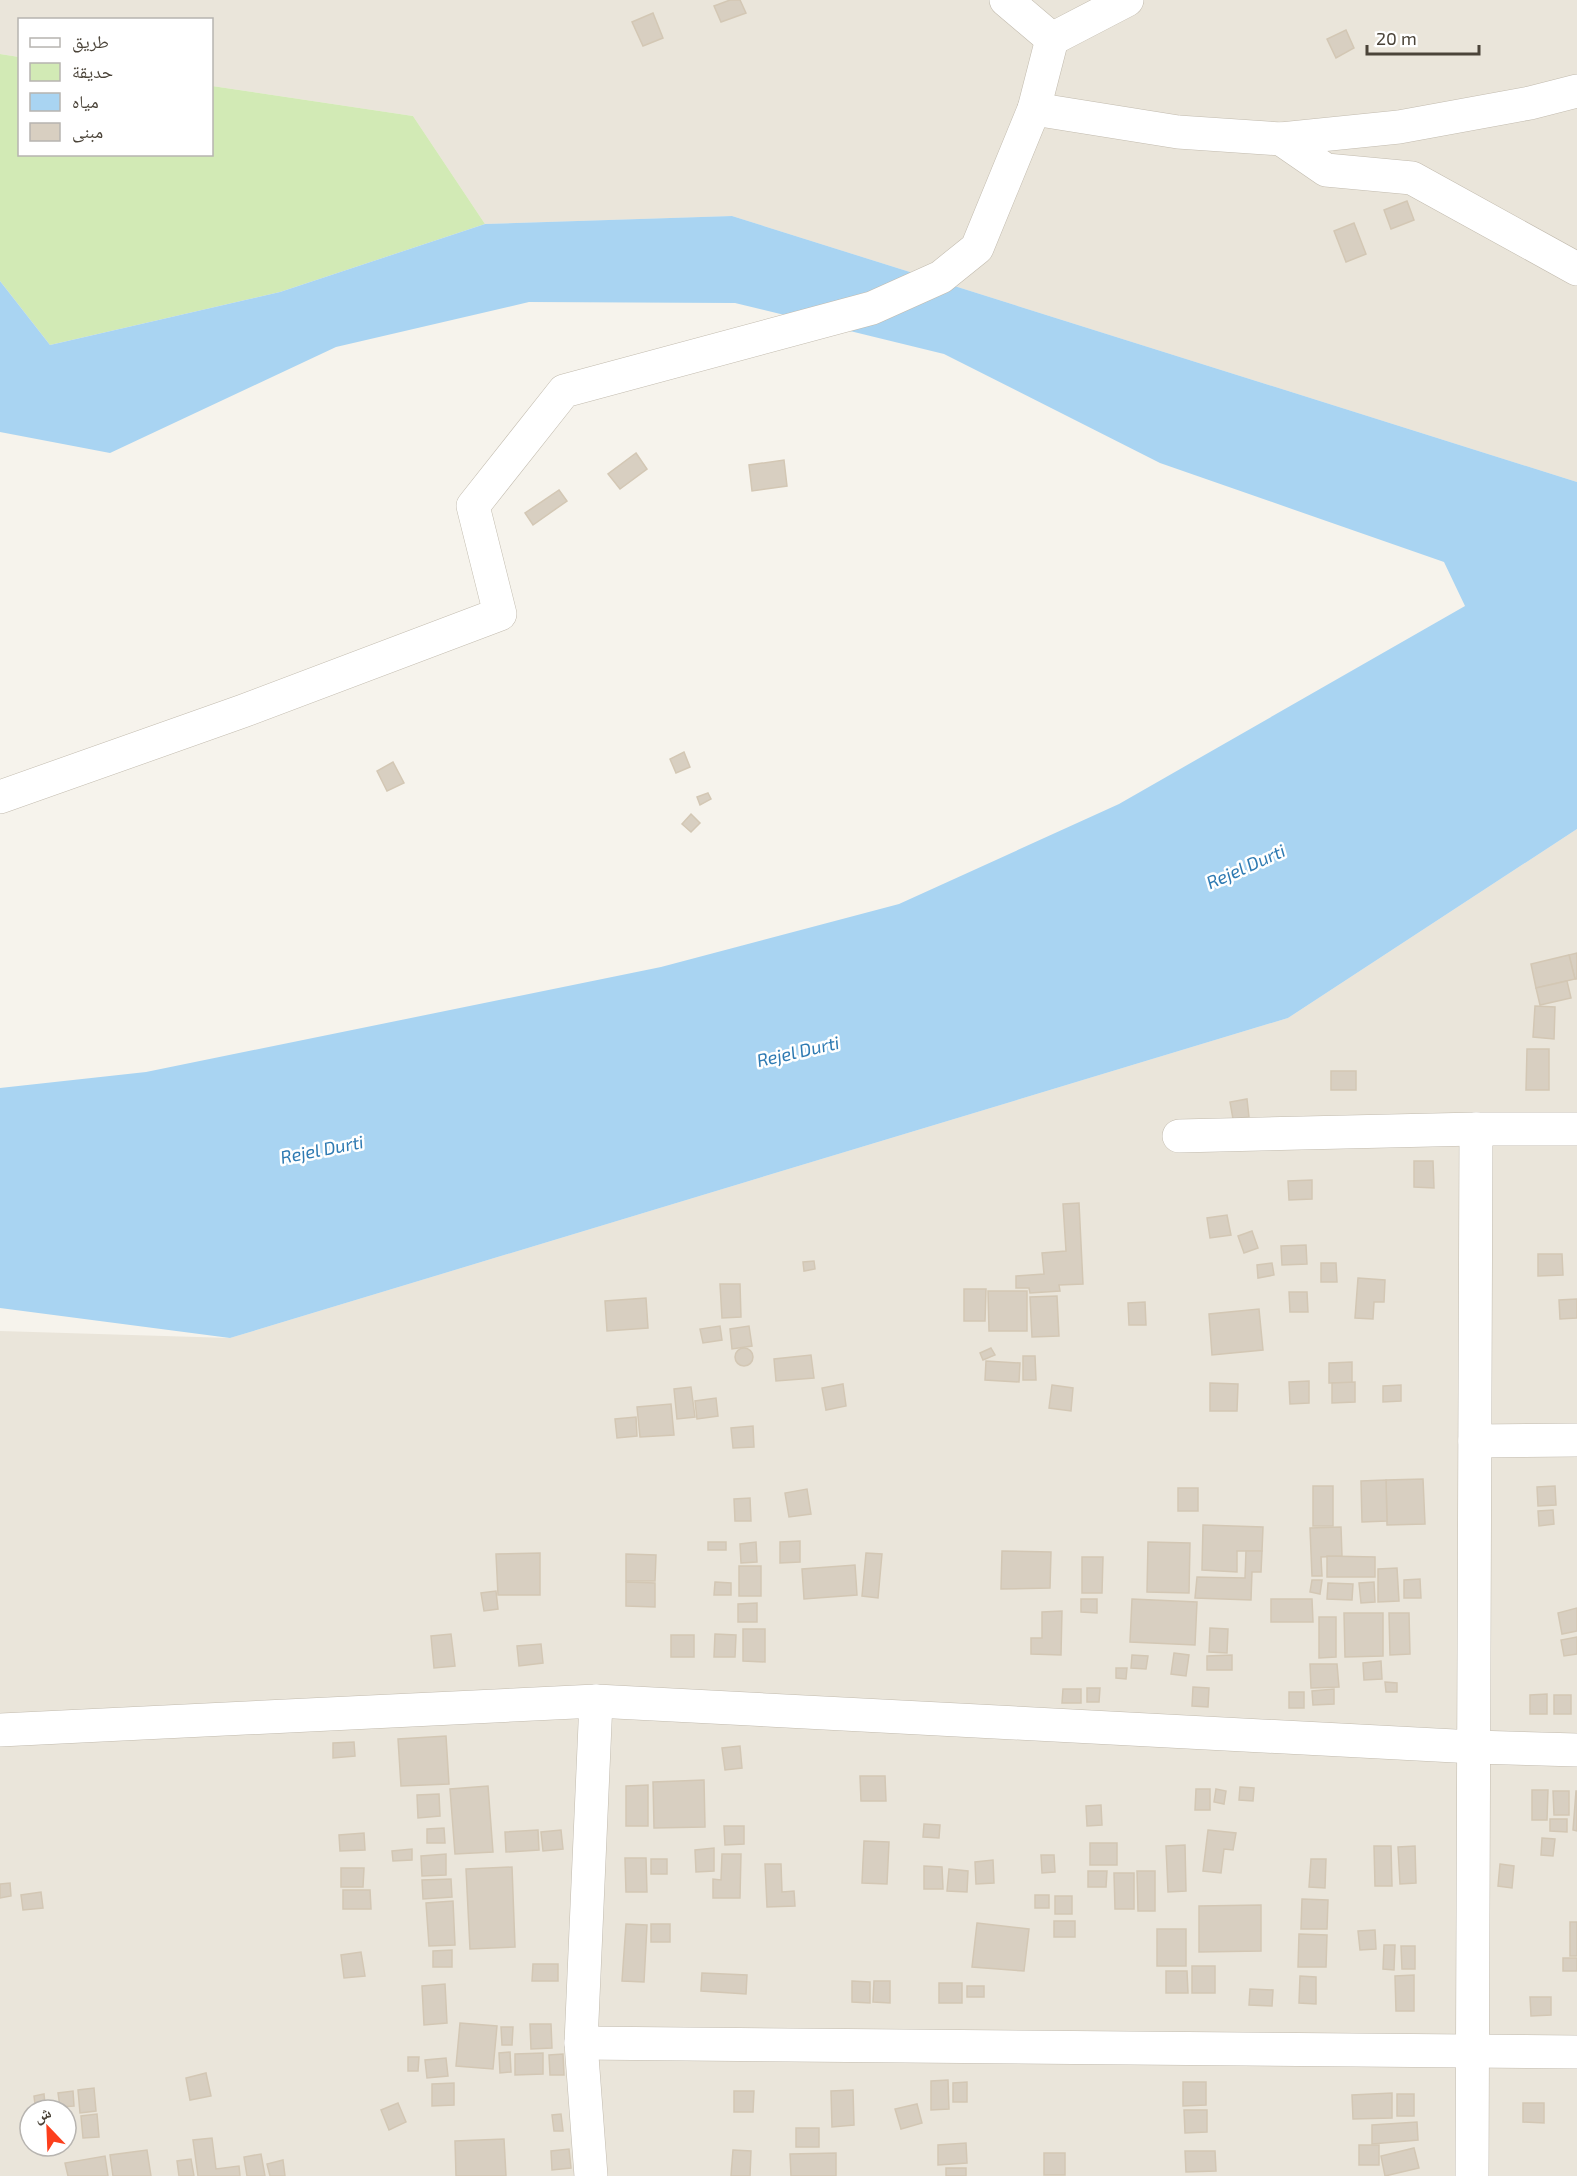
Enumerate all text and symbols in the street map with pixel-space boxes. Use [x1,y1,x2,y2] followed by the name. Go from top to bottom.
[18,18,213,156] legend
[1367,18,1480,56] scale bar
[1376,27,1417,49] text: 20 m
[72,30,109,53] text: طريق
[72,60,113,82] text: حديقة
[72,90,99,112] text: مياه
[72,120,103,143] text: مبنى
[1203,839,1289,893] water label: Rejel Durti
[754,1031,842,1071] water label: Rejel Durti
[278,1130,366,1168] water label: Rejel Durti
[18,2098,78,2158] north arrow
[30,2102,54,2127] text: ش

